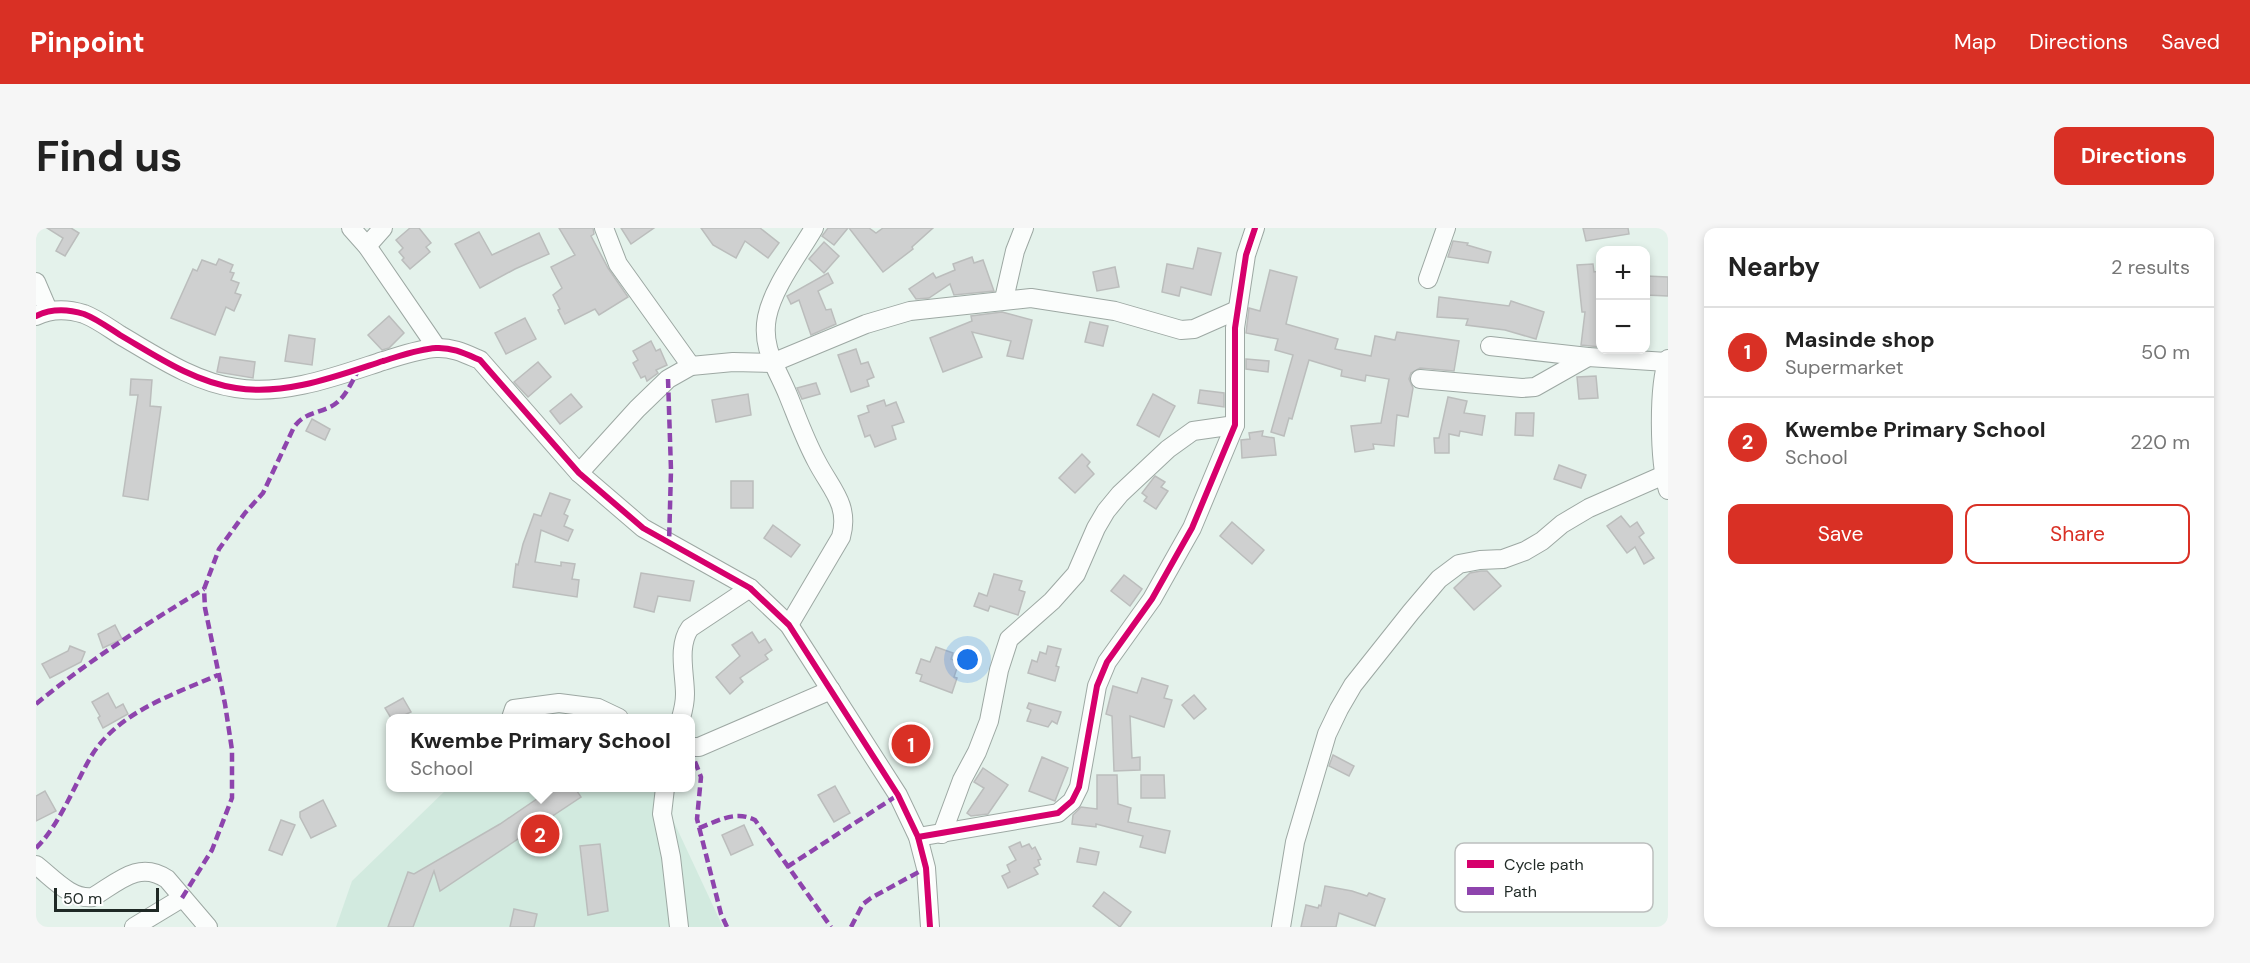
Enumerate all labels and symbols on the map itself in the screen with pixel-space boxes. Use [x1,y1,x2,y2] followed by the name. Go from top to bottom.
[953,645,982,674] your location
[892,722,930,766] pin: 1
[520,812,560,856] pin: 2
[1455,843,1653,912] legend
[1504,854,1584,875] text: Cycle path
[1504,881,1537,902] text: Path
[54,885,159,912] scale bar

